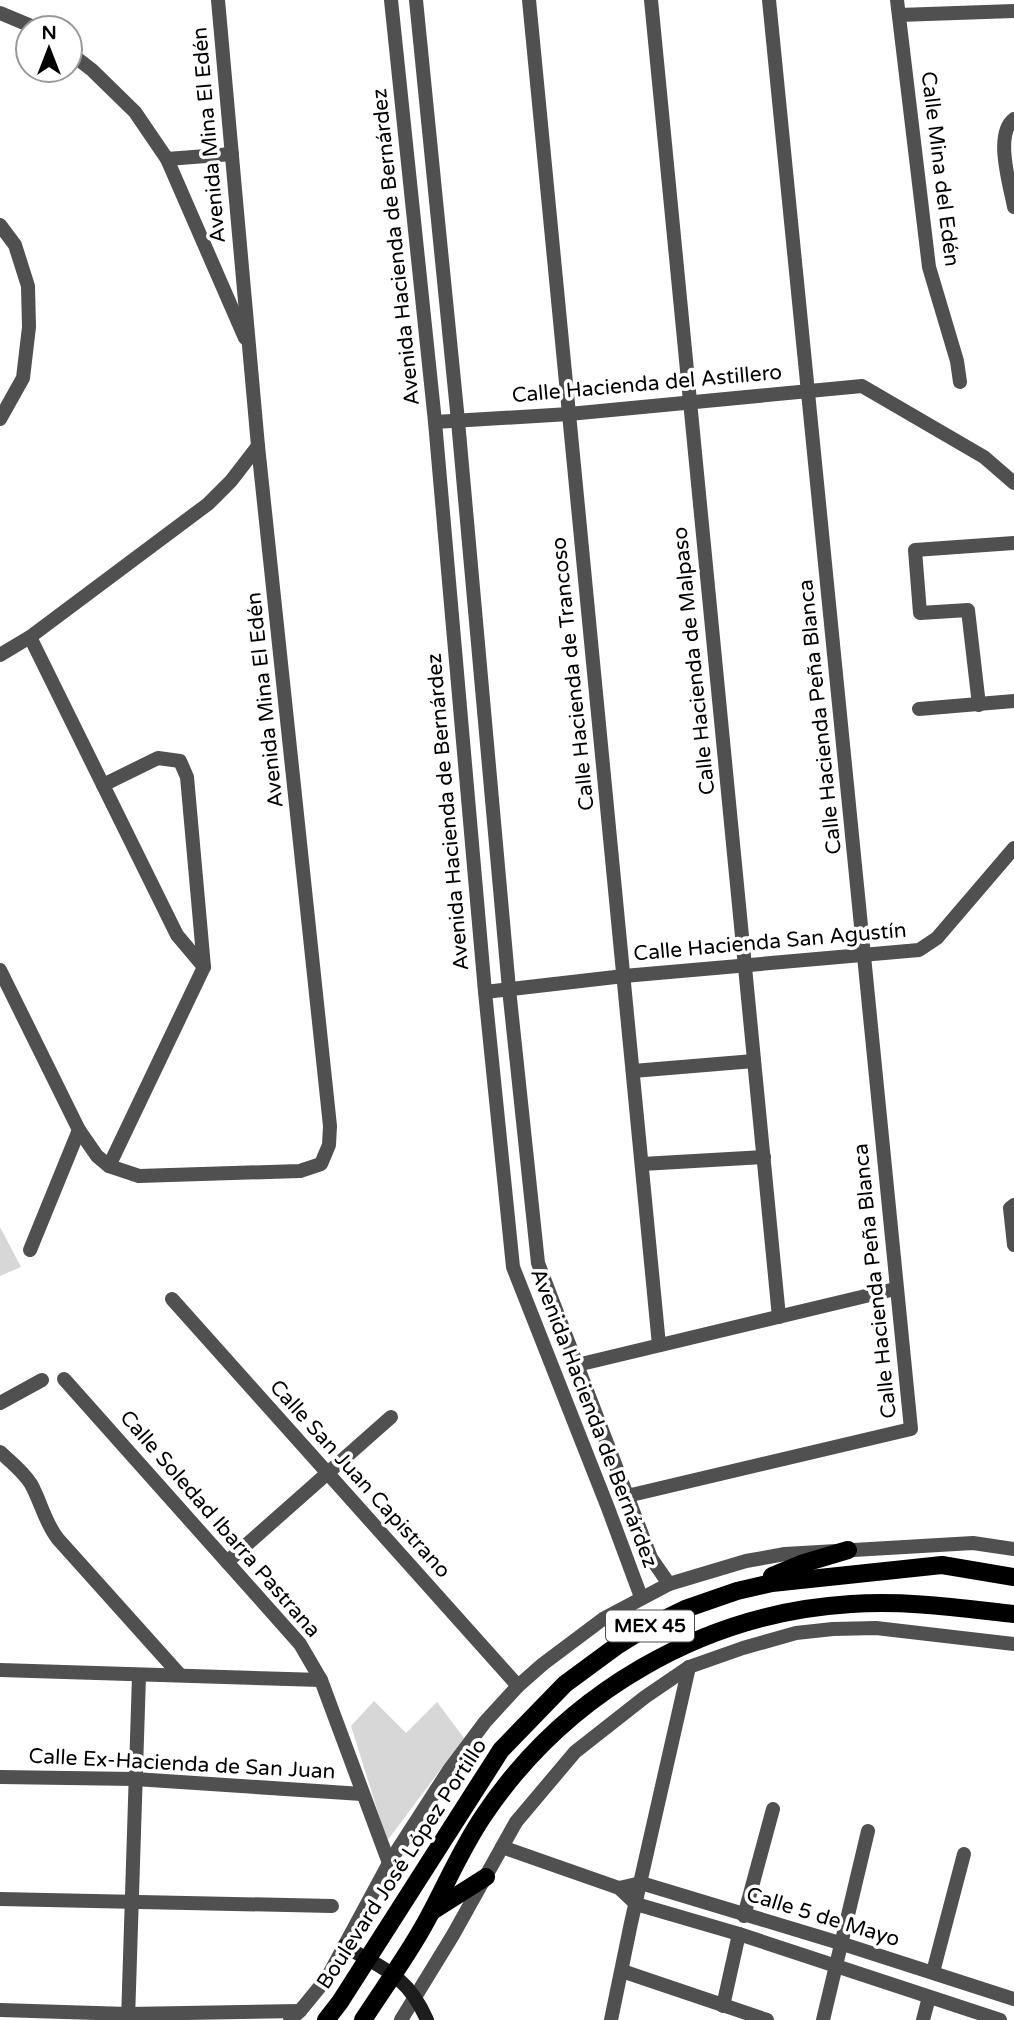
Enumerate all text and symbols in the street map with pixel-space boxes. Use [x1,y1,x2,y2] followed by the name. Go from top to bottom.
[14,14,84,84] north arrow
[41,22,57,44] text: N
[187,26,231,244] street label: Avenida Mina El Edén
[916,70,964,268] street label: Calle Mina del Edén
[367,87,425,407] street label: Avenida Hacienda de Bernárdez
[511,360,783,408] street label: Calle Hacienda del Astillero
[667,526,721,796] street label: Calle Hacienda de Malpaso
[546,536,600,812] street label: Calle Hacienda de Trancoso
[793,578,847,856] street label: Calle Hacienda Peña Blanca
[241,591,289,809] street label: Avenida Mina El Edén
[422,652,474,972] street label: Avenida Hacienda de Bernárdez
[632,918,908,966] street label: Calle Hacienda San Agustín
[848,1142,902,1420] street label: Calle Hacienda Peña Blanca
[525,1265,663,1571] street label: Avenida Hacienda de Bernárdez
[264,1375,456,1583] street label: Calle San Juan Capistrano
[115,1405,325,1643] street label: Calle Soledad Ibarra Pastrana
[606,1610,694,1642] road number: MEX 45
[312,1734,492,1994] street label: Boulevard José López Portillo
[28,1743,336,1785] street label: Calle Ex-Hacienda de San Juan
[743,1882,903,1952] street label: Calle 5 de Mayo

